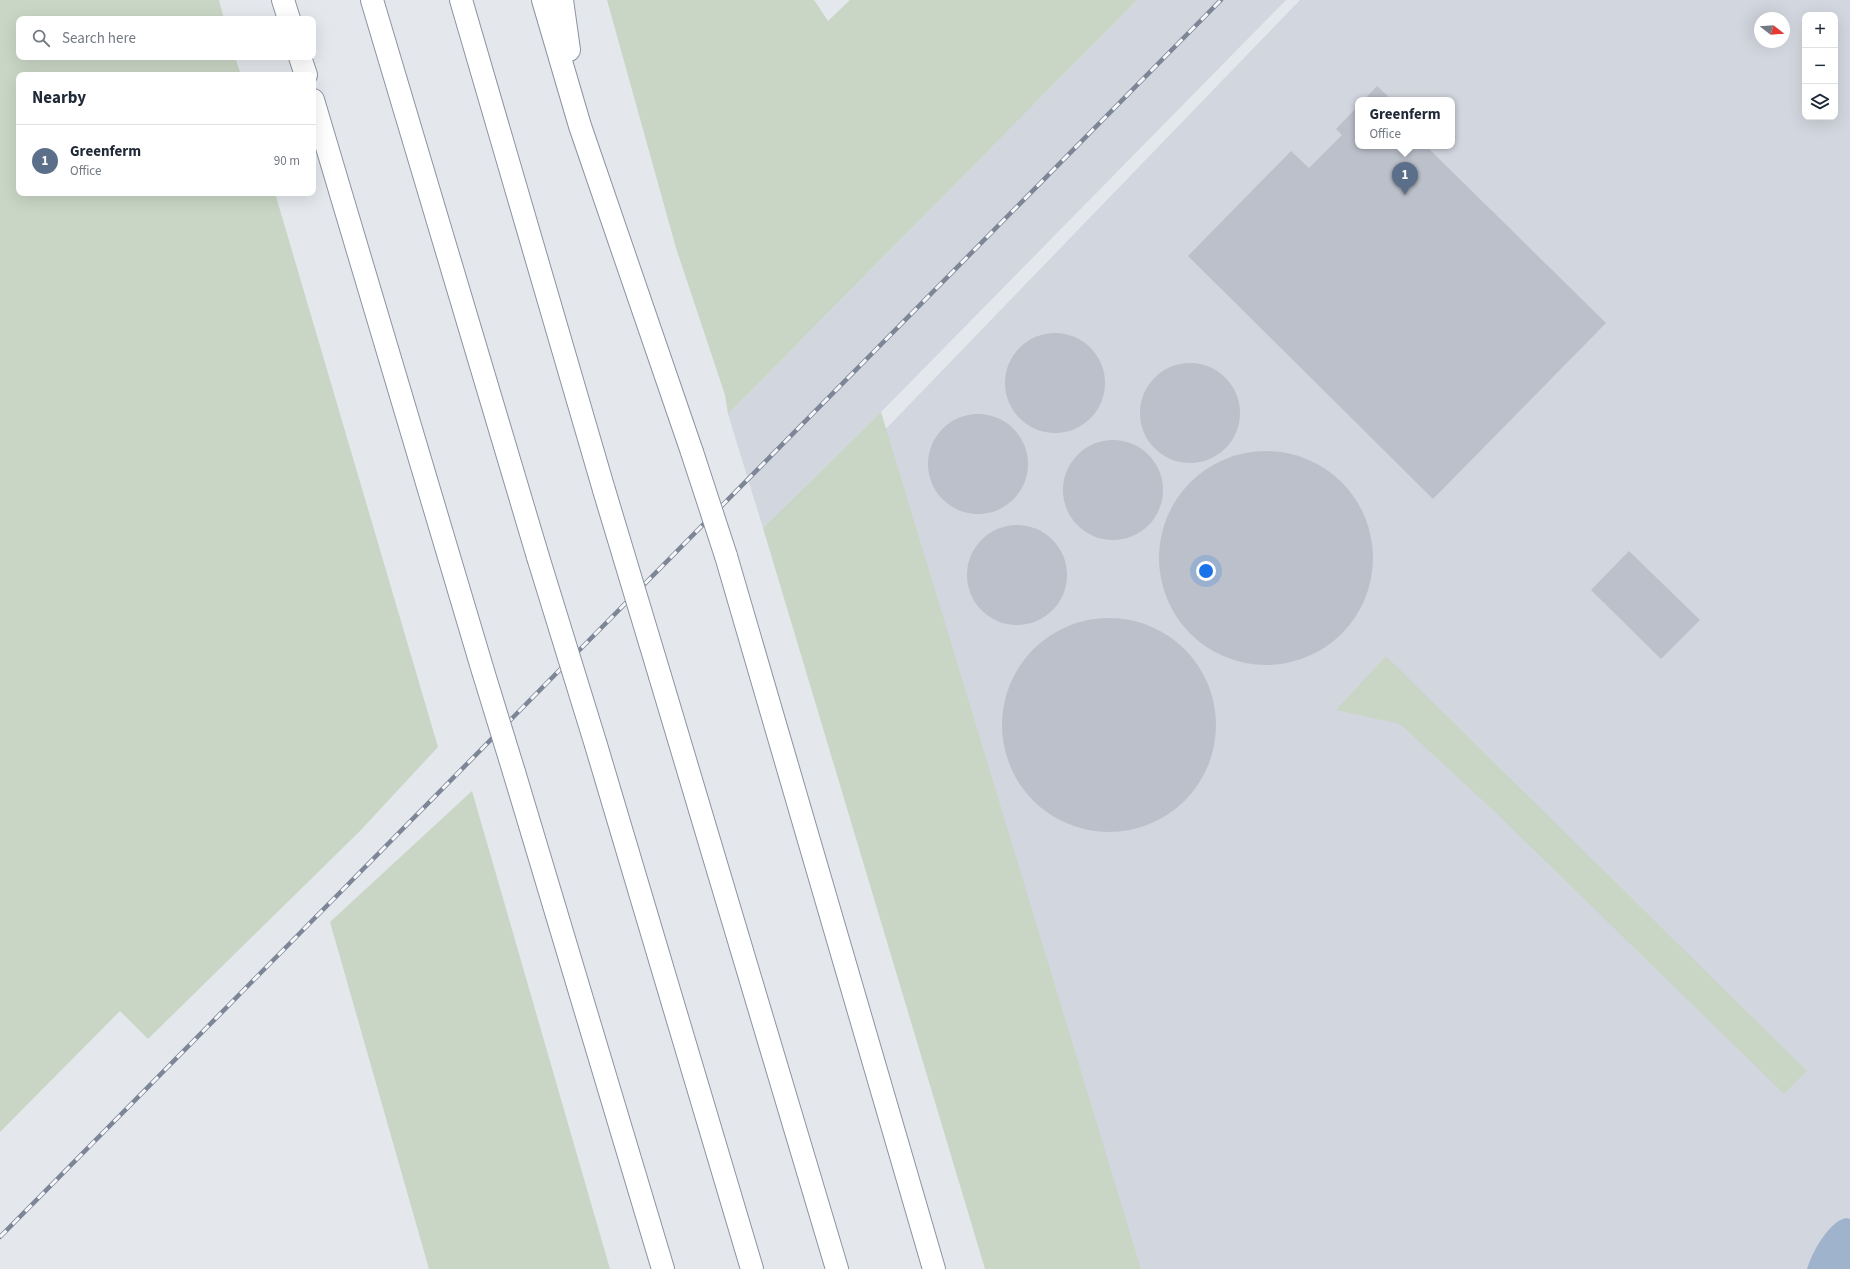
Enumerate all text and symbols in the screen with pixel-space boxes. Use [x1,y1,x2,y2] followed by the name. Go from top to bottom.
[1754,12,1790,48] north arrow
[1802,12,1838,120] map controls
[1802,12,1838,48] button: +
[16,16,316,60] search box
[30,27,52,49] icon: search
[62,28,136,49] text: Search here
[1802,48,1838,84] button: −
[1802,84,1838,120] button: layers
[32,86,86,110] text: Nearby
[1355,97,1455,149] popup
[1369,104,1441,125] text: Greenferm
[1369,125,1401,143] text: Office
[70,141,141,162] text: Greenferm
[42,152,48,170] text: 1
[274,152,300,170] text: 90 m
[70,162,101,180] text: Office
[1392,162,1418,195] pin: 1
[1196,561,1216,581] your location

